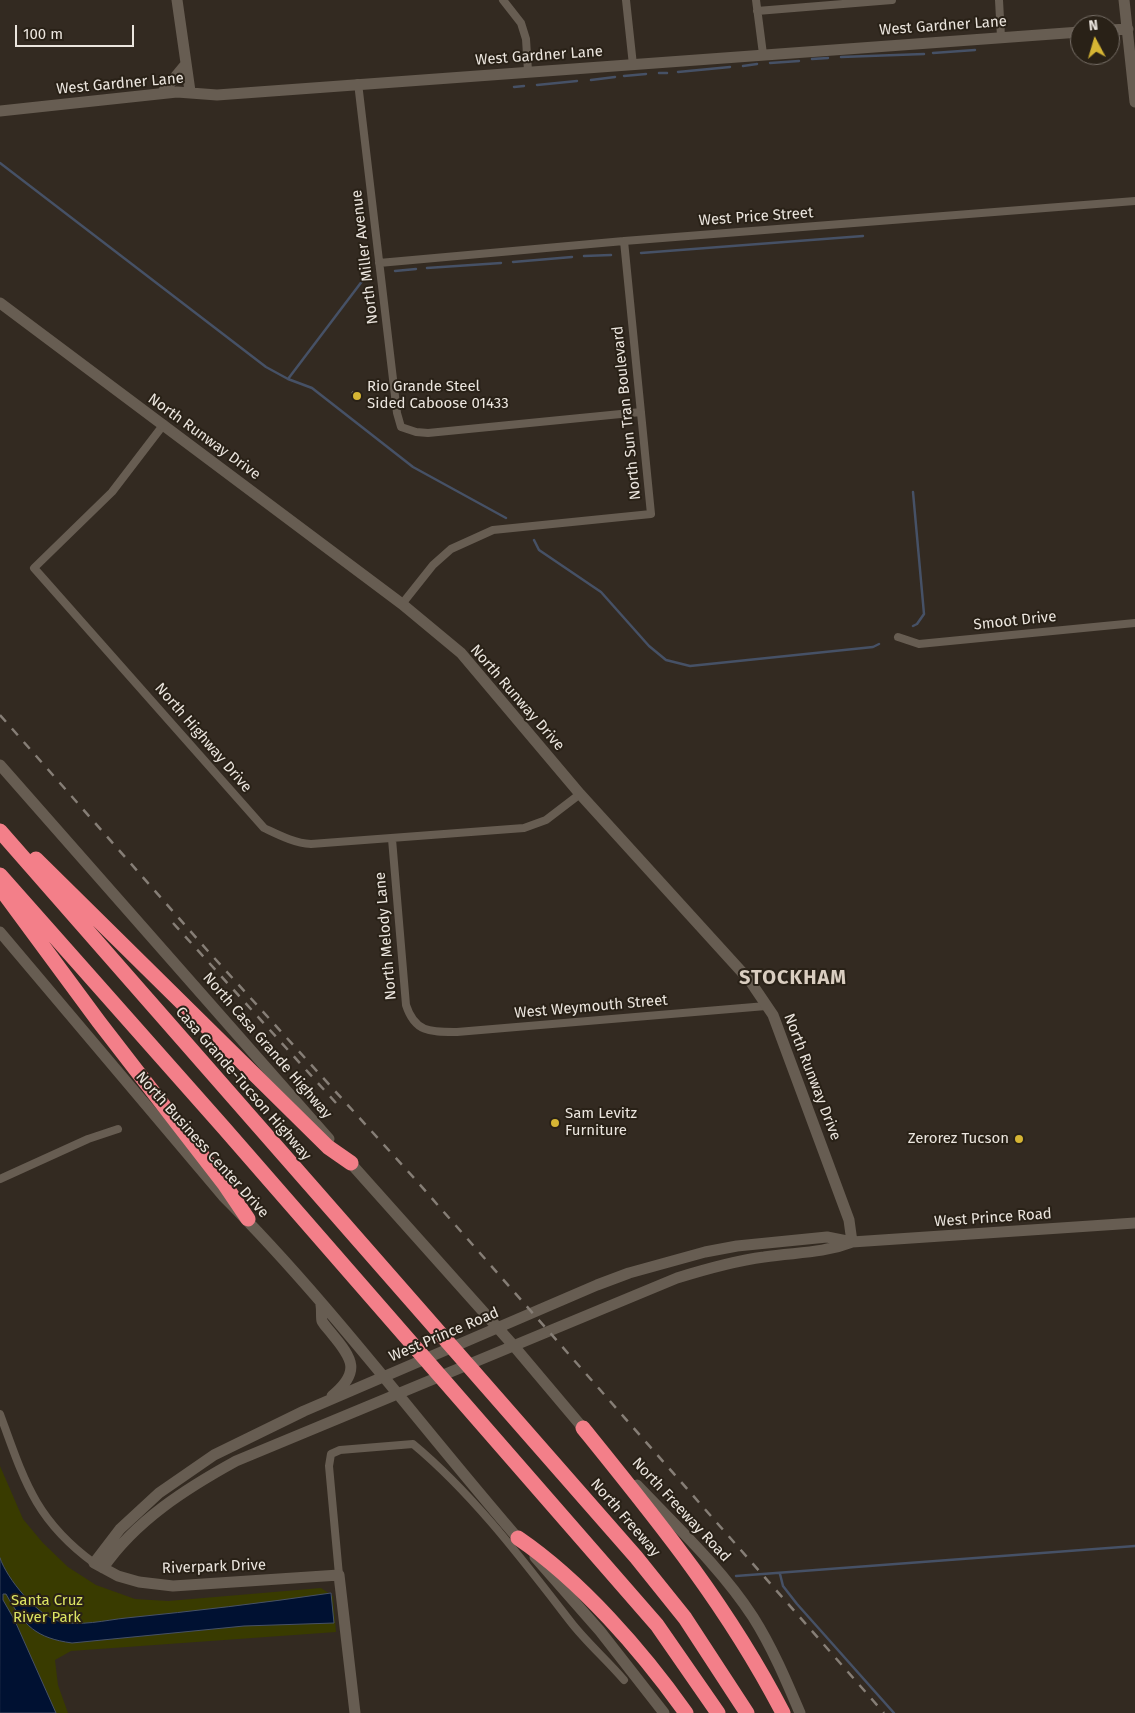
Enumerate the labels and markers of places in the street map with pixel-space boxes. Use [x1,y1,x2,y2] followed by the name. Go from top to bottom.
[367,378,509,413] place label: Rio Grande Steel Sided Caboose 01433
[351,390,363,402] marker: Rio Grande Steel Sided Caboose 01433
[565,1105,637,1140] place label: Sam Levitz Furniture
[549,1117,561,1129] marker: Sam Levitz Furniture
[908,1130,1009,1148] place label: Zerorez Tucson
[1013,1133,1025,1145] marker: Zerorez Tucson

